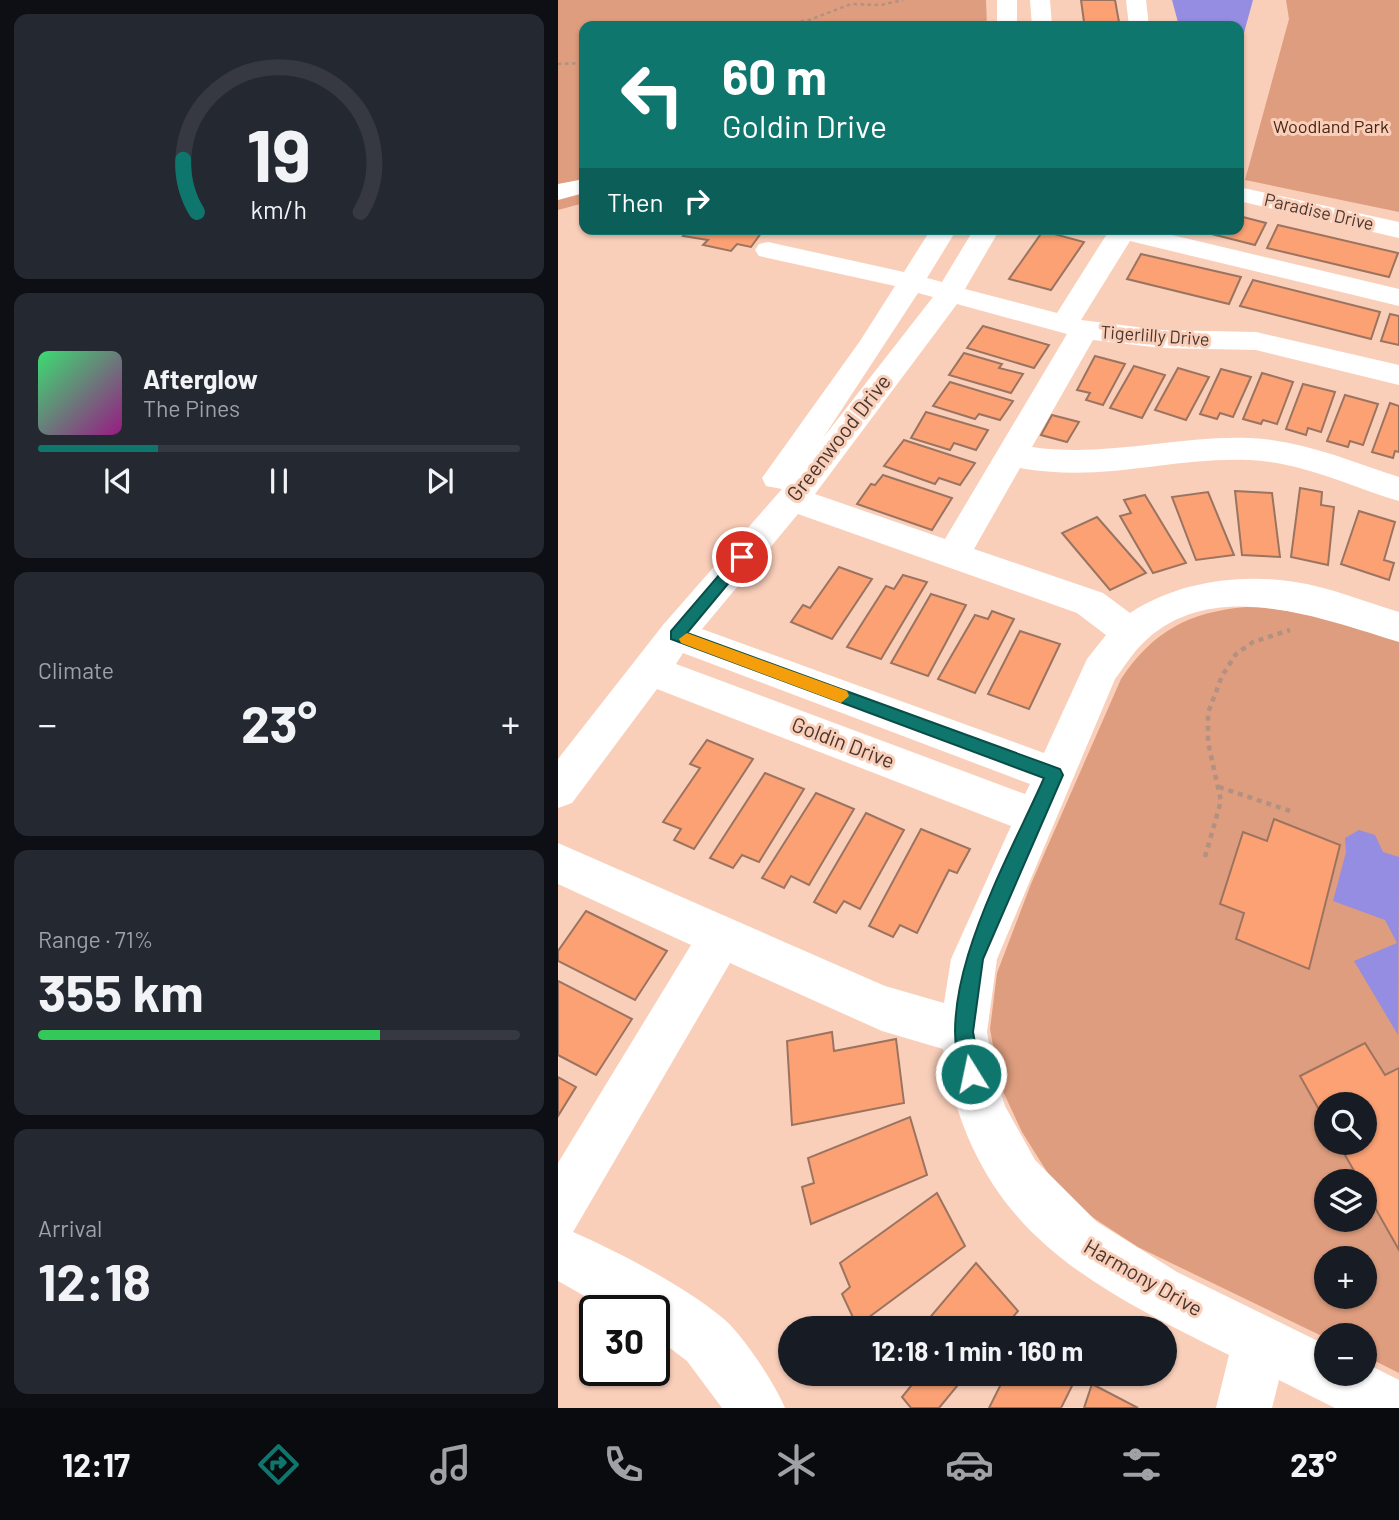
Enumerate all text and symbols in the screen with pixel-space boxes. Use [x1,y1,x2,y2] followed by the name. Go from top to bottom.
[722,46,827,105] text: 60 m
[607,49,698,140] icon: left
[722,106,887,144] text: Goldin Drive
[247,110,311,198] text: 19
[1273,115,1389,137] park label: Woodland Park
[678,182,716,220] icon: right
[607,186,664,217] text: Then
[1262,188,1376,234] street label: Paradise Drive
[251,194,307,224] text: km/h
[1100,320,1210,350] street label: Tigerlilly Drive
[143,363,258,394] text: Afterglow
[781,369,895,505] street label: Greenwood Drive
[143,394,240,422] text: The Pines
[99,462,137,500] icon: previous
[260,462,298,500] icon: pause
[421,462,459,500] icon: next
[712,527,772,587] pin
[723,538,761,576] icon: arrive
[38,656,114,684] text: Climate
[241,691,317,753] text: 23°
[38,700,57,746] text: −
[501,700,520,746] text: +
[789,711,899,773] street label: Goldin Drive
[38,925,153,953] text: Range · 71%
[38,960,204,1022] text: 355 km
[934,1037,1008,1111] position arrow
[1314,1092,1377,1386] map controls
[1314,1092,1377,1155] button: search
[1314,1169,1377,1232] button: layers
[38,1214,102,1242] text: Arrival
[1080,1233,1207,1321] street label: Harmony Drive
[1314,1246,1377,1309] button: +
[38,1249,151,1311] text: 12:18
[579,1295,670,1386] speed limit sign: 30
[1314,1323,1377,1386] button: −
[872,1335,1083,1366] text: 12:18 · 1 min · 160 m
[254,1440,303,1489] icon: directions
[426,1440,475,1489] icon: music
[599,1440,648,1489] icon: phone
[772,1440,821,1489] icon: climate
[945,1440,994,1489] icon: car
[1117,1440,1166,1489] icon: filters
[62,1445,130,1483] text: 12:17
[1290,1445,1337,1483] text: 23°

